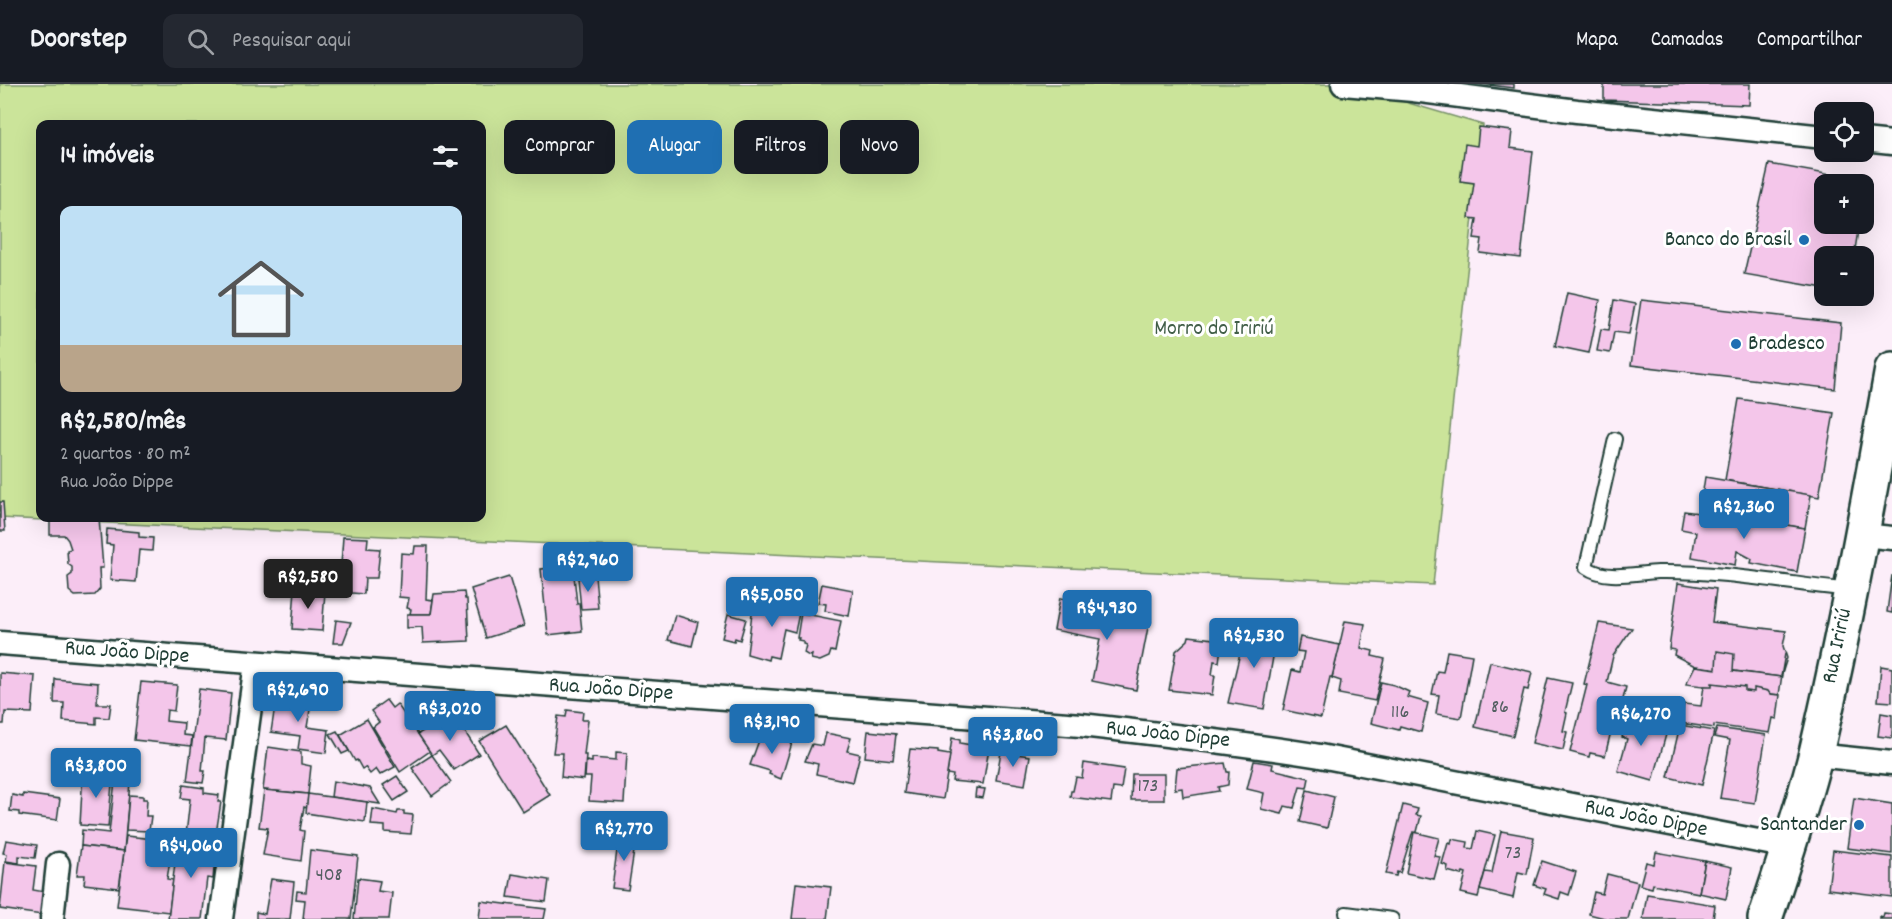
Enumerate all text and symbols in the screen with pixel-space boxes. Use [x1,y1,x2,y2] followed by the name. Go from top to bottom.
[163,14,583,68] search box
[30,21,127,61] text: Doorstep
[184,25,217,58] icon: search
[232,26,351,57] text: Pesquisar aqui
[1576,26,1618,56] text: Mapa
[1651,26,1724,56] text: Camadas
[1757,26,1862,56] text: Compartilhar
[1814,102,1874,306] map controls
[1814,102,1874,162] button: locate
[504,120,615,174] chip: Comprar
[627,120,722,174] chip: Alugar
[734,120,828,174] chip: Filtros
[840,120,919,174] chip: Novo
[60,138,155,175] text: 14 imóveis
[429,140,462,173] icon: filters
[1814,174,1874,234] button: +
[1665,225,1792,256] place label: Banco do Brasil
[1797,233,1811,247] marker: Banco do Brasil
[207,245,315,353] icon: home
[1814,246,1874,306] button: −
[1154,314,1274,345] park label: Morro do Iririú
[1748,329,1825,360] place label: Bradesco
[1729,337,1743,351] marker: Bradesco
[60,404,186,441] text: R$2,580/mês
[60,441,191,469] text: 2 quartos · 80 m²
[60,469,173,497] text: Rua João Dippe
[1689,489,1799,540] pin: R$2,360
[1713,494,1775,522] text: R$2,360
[533,542,643,593] pin: R$2,960
[557,547,619,575] text: R$2,960
[253,559,363,610] pin: R$2,580
[278,564,338,592] text: R$2,580
[717,577,827,628] pin: R$5,050
[740,582,804,610] text: R$5,050
[1052,590,1162,641] pin: R$4,930
[1077,595,1137,623] text: R$4,930
[1815,605,1861,687] street label: Rua Iririú
[1199,618,1309,669] pin: R$2,530
[1223,623,1285,651] text: R$2,530
[64,633,190,673] street label: Rua João Dippe
[548,670,674,710] street label: Rua João Dippe
[243,672,353,723] pin: R$2,690
[267,677,329,705] text: R$2,690
[395,691,505,742] pin: R$3,020
[1491,694,1509,722] house number: 86
[418,696,482,724] text: R$3,020
[1586,696,1696,747] pin: R$6,270
[1391,699,1409,727] house number: 116
[1611,701,1671,729] text: R$6,270
[717,704,827,755] pin: R$3,190
[744,709,801,737] text: R$3,190
[1104,713,1232,757] street label: Rua João Dippe
[958,717,1068,768] pin: R$3,860
[982,722,1044,750] text: R$3,860
[41,748,151,799] pin: R$3,800
[65,753,127,781] text: R$3,800
[1138,773,1158,801] house number: 173
[1582,792,1710,846] street label: Rua João Dippe
[1760,810,1848,841] place label: Santander
[569,811,679,862] pin: R$2,770
[595,816,653,844] text: R$2,770
[1852,818,1866,832] marker: Santander
[136,828,246,879] pin: R$4,060
[159,833,223,861] text: R$4,060
[1505,840,1521,868] house number: 73
[315,862,343,890] house number: 408

